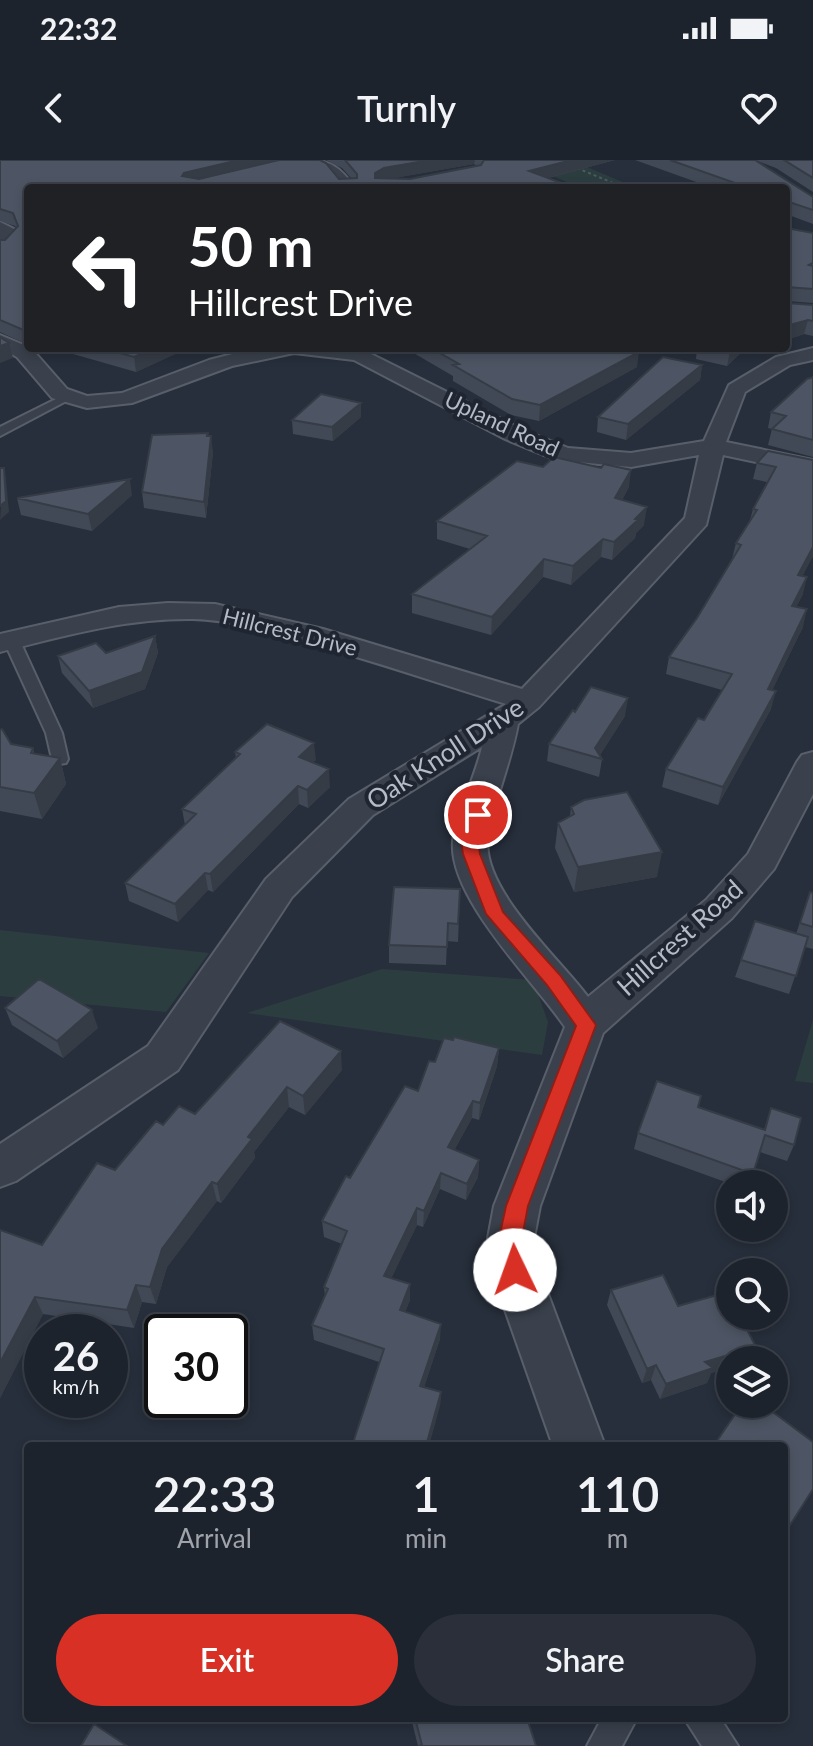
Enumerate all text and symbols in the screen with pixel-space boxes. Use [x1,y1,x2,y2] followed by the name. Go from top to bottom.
[40,10,117,46] text: 22:32
[32,86,76,130] icon: back
[357,86,456,130] text: Turnly
[737,86,781,130] icon: heart
[188,212,313,279] text: 50 m
[56,216,160,320] icon: left
[188,280,413,324] text: Hillcrest Drive
[441,385,564,462] street label: Upland Road
[220,602,360,661] street label: Hillcrest Drive
[360,691,529,816] street label: Oak Knoll Drive
[444,781,512,849] pin
[456,793,500,837] icon: arrive
[610,872,749,1002] street label: Hillcrest Road
[716,1170,788,1418] map controls
[716,1170,788,1242] button: sound
[473,1228,557,1312] position arrow
[716,1258,788,1330] button: search
[144,1314,248,1418] speed limit sign: 30
[53,1332,99,1380] text: 26
[716,1346,788,1418] button: layers
[53,1374,99,1398] text: km/h
[153,1465,276,1522] text: 22:33
[412,1465,440,1522] text: 1
[576,1465,659,1522] text: 110
[177,1522,252,1554] text: Arrival
[405,1522,447,1554] text: min
[607,1522,628,1554] text: m
[56,1614,398,1706] button: Exit
[414,1614,756,1706] button: Share

